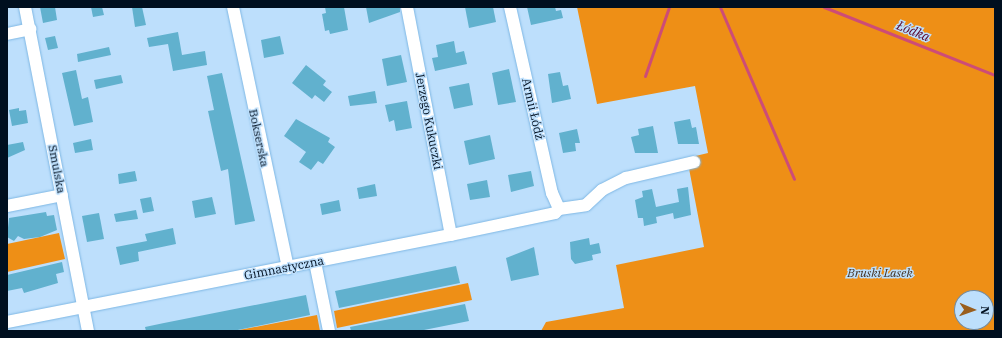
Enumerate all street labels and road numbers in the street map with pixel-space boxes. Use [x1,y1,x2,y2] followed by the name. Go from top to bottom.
[413,71,445,171] street label: Jerzego Kukuczki
[519,77,547,141] street label: Armii Łódź
[246,108,272,168] street label: Bokserska
[45,144,69,194] street label: Smulska
[243,253,325,283] street label: Gimnastyczna

